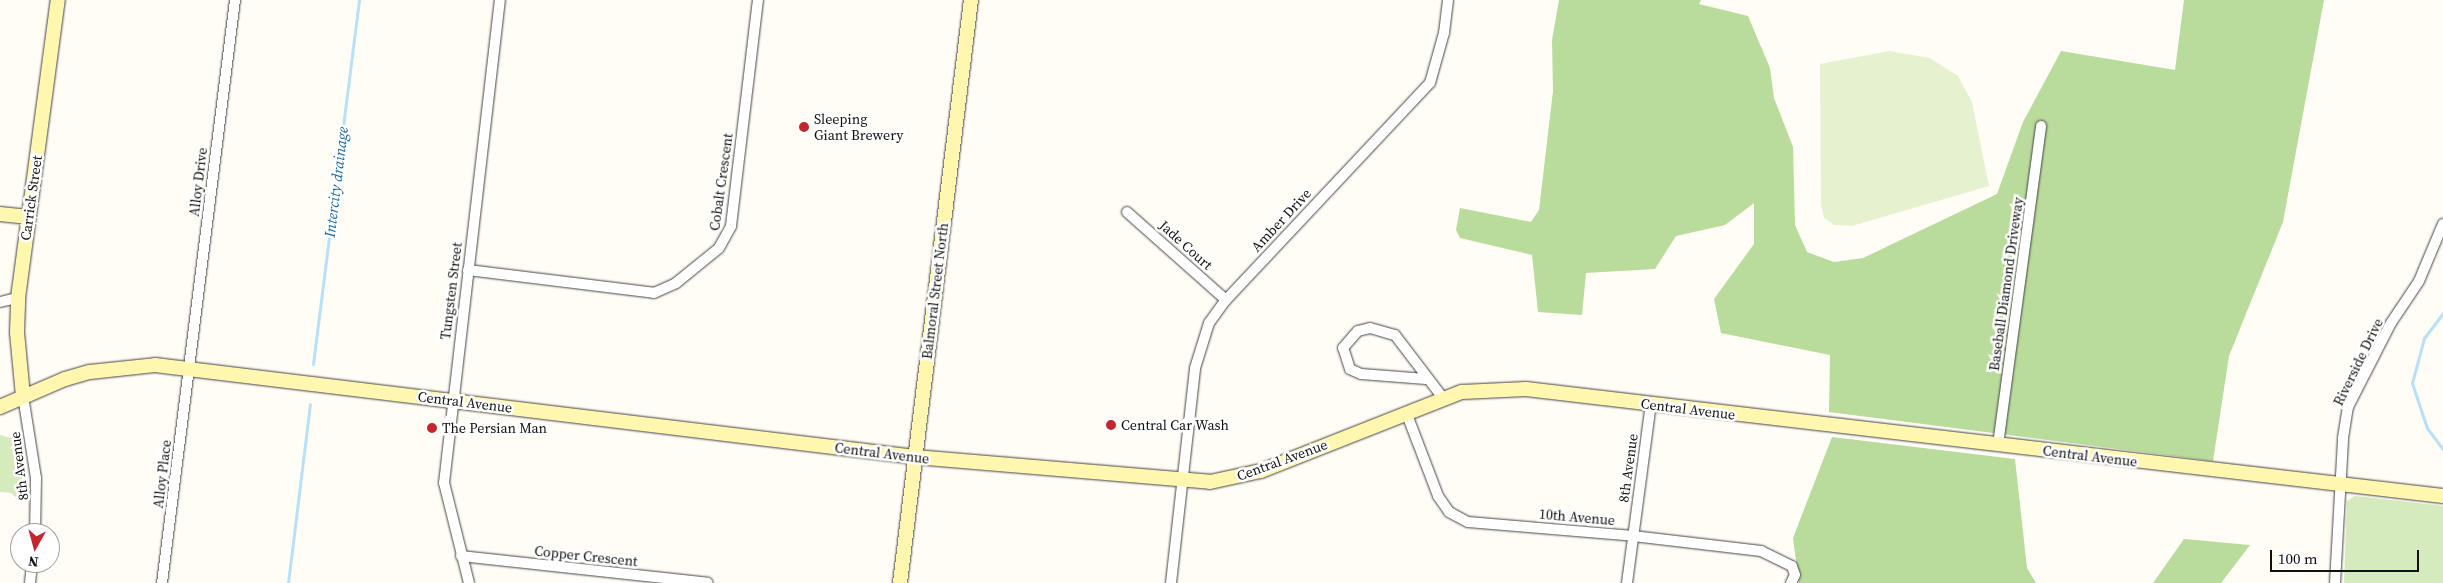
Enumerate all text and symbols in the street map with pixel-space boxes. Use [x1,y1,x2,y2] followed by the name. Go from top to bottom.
[814,111,903,144] place label: Sleeping Giant Brewery
[798,121,810,133] marker: Sleeping Giant Brewery
[320,126,352,238] water label: Intercity drainage
[706,132,736,232] street label: Cobalt Crescent
[185,147,211,217] street label: Alloy Drive
[17,154,45,242] street label: Carrick Street
[1248,185,1314,255] street label: Amber Drive
[1985,196,2027,372] street label: Baseball Diamond Driveway
[1156,217,1216,273] street label: Jade Court
[918,222,952,360] street label: Balmoral Street North
[437,241,465,341] street label: Tungsten Street
[2330,316,2386,408] street label: Riverside Drive
[417,388,513,416] street label: Central Avenue
[1640,395,1736,423] street label: Central Avenue
[1121,417,1229,433] place label: Central Car Wash
[1105,419,1117,431] marker: Central Car Wash
[442,420,547,436] place label: The Persian Man
[426,422,438,434] marker: The Persian Man
[6,431,32,501] street label: 8th Avenue
[1615,433,1641,503] street label: 8th Avenue
[1234,436,1330,484] street label: Central Avenue
[149,439,175,509] street label: Alloy Place
[834,439,930,467] street label: Central Avenue
[2042,442,2138,470] street label: Central Avenue
[1538,505,1616,529] street label: 10th Avenue
[10,523,60,573] north arrow
[2273,540,2422,572] scale bar
[534,542,638,570] street label: Copper Crescent
[2278,548,2318,569] text: 100 m
[27,551,40,572] text: N

